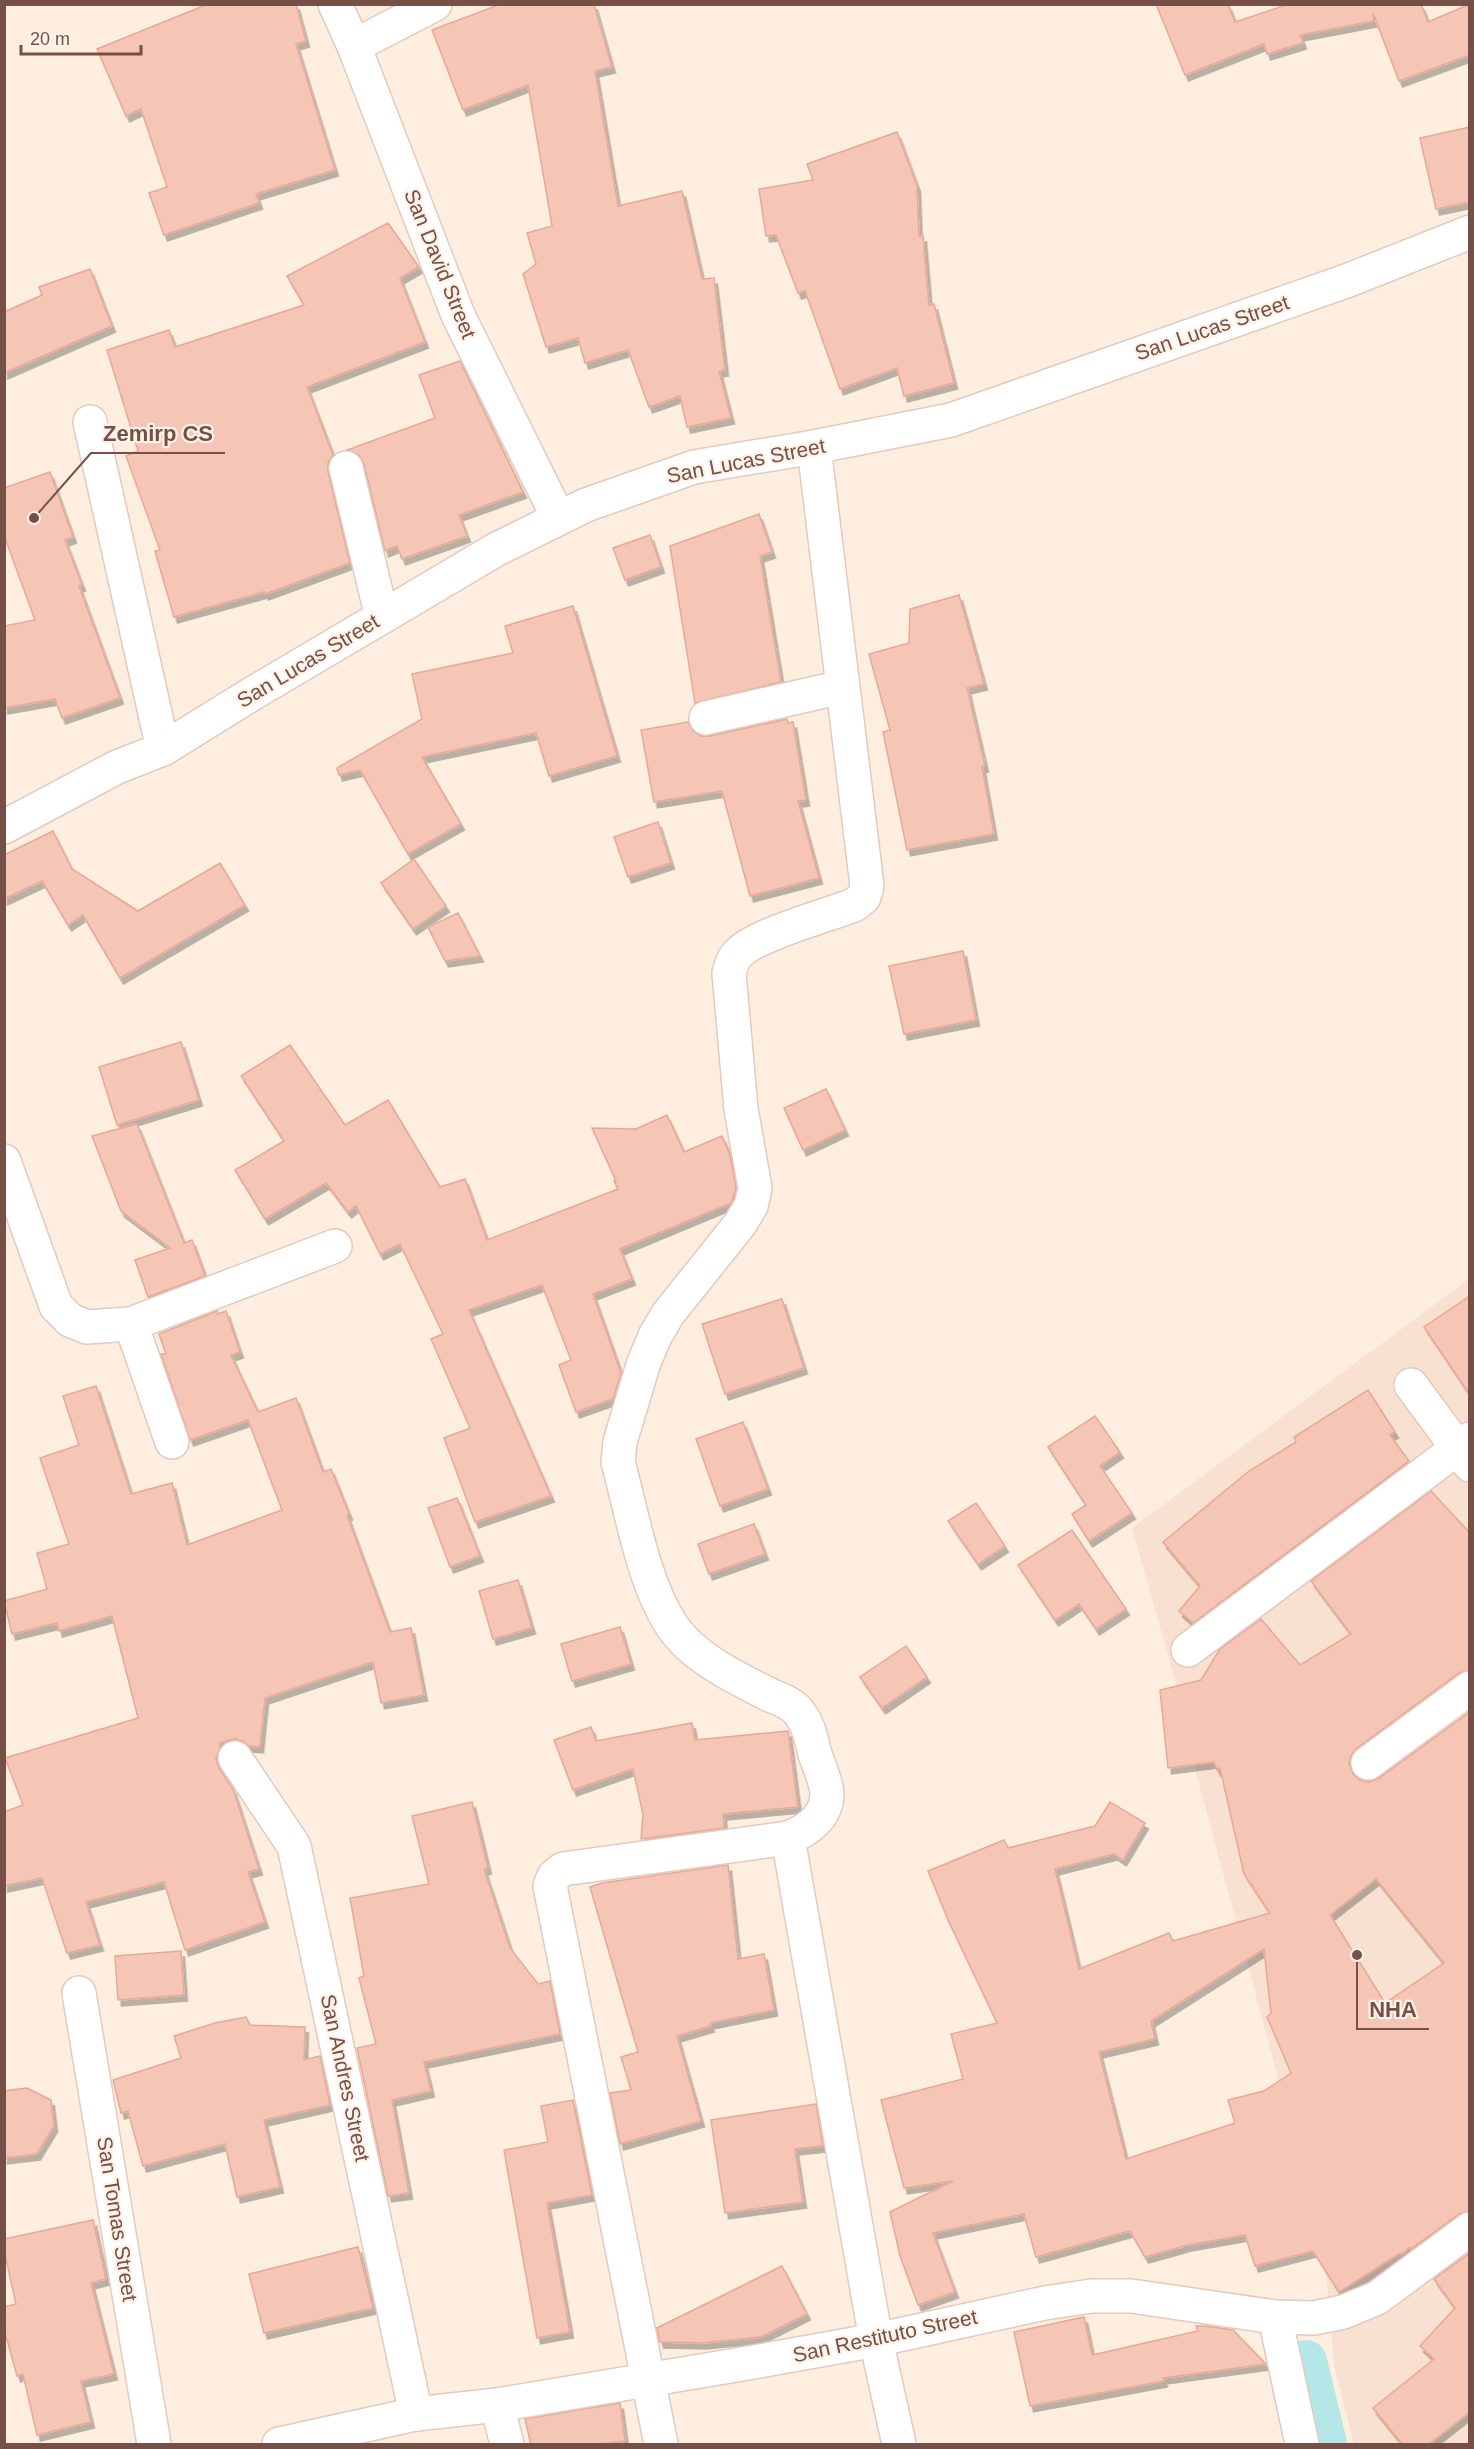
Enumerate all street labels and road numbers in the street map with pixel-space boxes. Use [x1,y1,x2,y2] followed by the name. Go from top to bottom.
[400,186,481,342] street label: San David Street
[1132,290,1292,365] street label: San Lucas Street
[665,434,827,487] street label: San Lucas Street
[233,609,383,712] street label: San Lucas Street
[317,1992,374,2164] street label: San Andres Street
[93,2135,142,2303] street label: San Tomas Street
[791,2305,979,2366] street label: San Restituto Street

